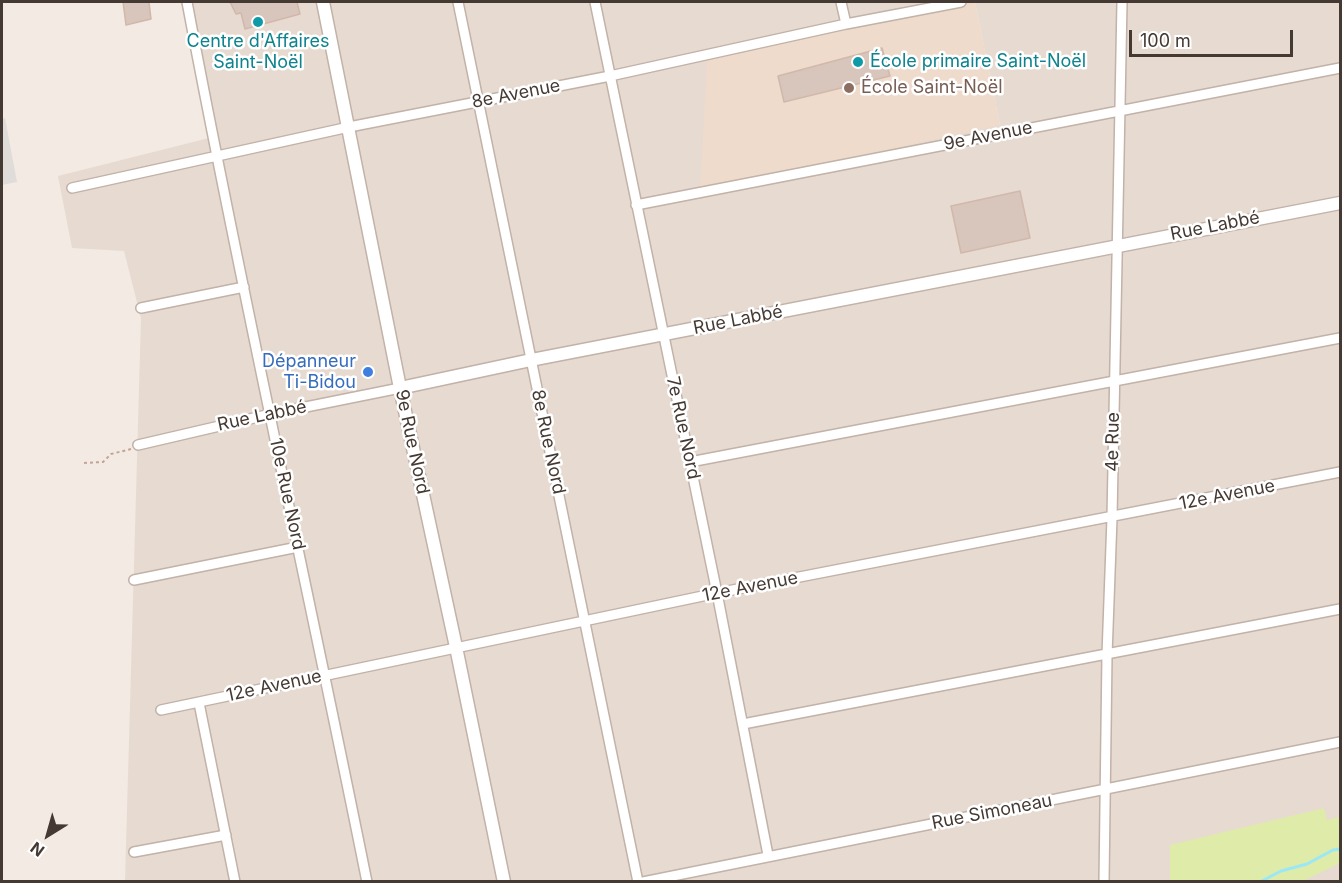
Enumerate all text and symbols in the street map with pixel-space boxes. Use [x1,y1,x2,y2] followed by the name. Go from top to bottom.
[251,15,265,29] marker: Centre d'Affaires Saint-Noël
[1132,18,1296,56] scale bar
[1140,30,1191,51] text: 100 m
[187,31,329,74] place label: Centre d'Affaires Saint-Noël
[870,51,1086,73] place label: École primaire Saint-Noël
[851,55,865,69] marker: École primaire Saint-Noël
[470,75,562,113] street label: 8e Avenue
[861,77,1002,99] place label: École Saint-Noël
[842,81,856,95] marker: École Saint-Noël
[942,117,1034,155] street label: 9e Avenue
[1168,207,1262,245] street label: Rue Labbé
[691,301,785,339] street label: Rue Labbé
[262,351,356,394] place label: Dépanneur Ti-Bidou
[361,365,375,379] marker: Dépanneur Ti-Bidou
[662,375,704,481] street label: 7e Rue Nord
[390,388,434,496] street label: 9e Rue Nord
[526,388,570,496] street label: 8e Rue Nord
[215,396,309,436] street label: Rue Labbé
[1102,412,1124,472] street label: 4e Rue
[265,436,309,552] street label: 10e Rue Nord
[1177,475,1277,515] street label: 12e Avenue
[700,567,800,607] street label: 12e Avenue
[224,665,324,707] street label: 12e Avenue
[930,790,1054,834] street label: Rue Simoneau
[18,805,78,865] north arrow
[26,838,48,861] text: N

